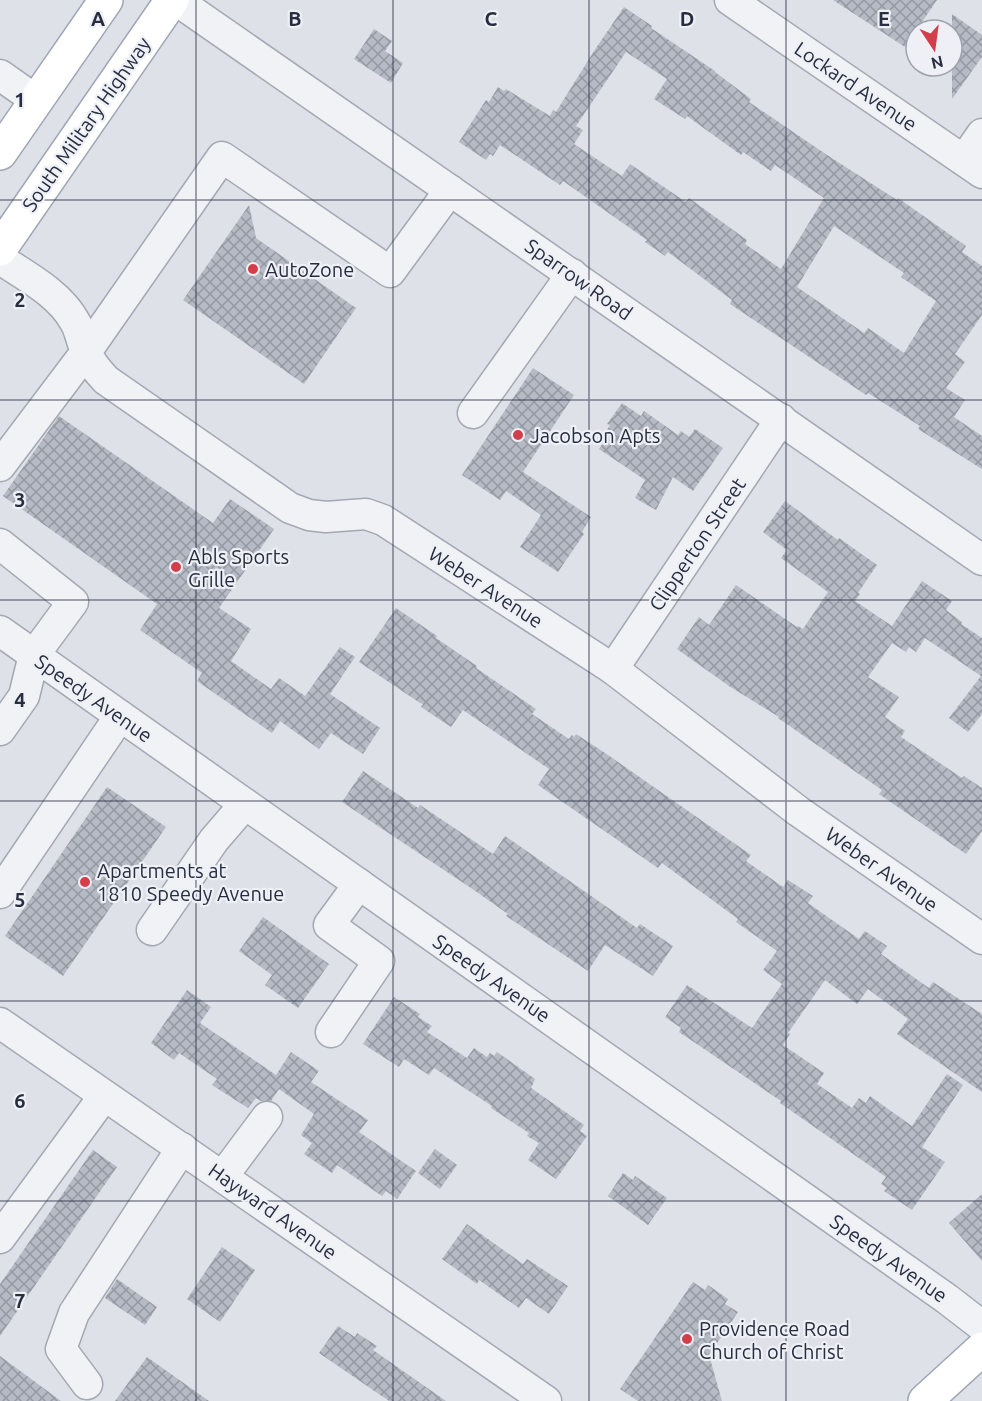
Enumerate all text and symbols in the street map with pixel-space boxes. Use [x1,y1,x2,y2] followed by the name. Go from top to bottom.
[91,7,105,30] text: A
[288,7,302,30] text: B
[485,7,498,30] text: C
[680,7,694,30] text: D
[878,7,890,30] text: E
[904,18,964,78] north arrow
[17,32,155,215] street label: South Military Highway
[790,37,922,135] street label: Lockard Avenue
[930,53,945,73] text: N
[14,88,26,111] text: 1
[521,234,637,324] street label: Sparrow Road
[265,258,354,281] place label: AutoZone
[246,262,260,276] marker: AutoZone
[14,288,26,311] text: 2
[530,424,660,447] place label: Jacobson Apts
[511,428,525,442] marker: Jacobson Apts
[644,473,750,615] street label: Clipperton Street
[14,488,26,511] text: 3
[425,542,547,632] street label: Weber Avenue
[188,545,289,591] place label: Abls Sports Grille
[169,560,183,574] marker: Abls Sports Grille
[31,649,157,747] street label: Speedy Avenue
[14,688,26,711] text: 4
[822,822,942,916] street label: Weber Avenue
[97,859,284,905] place label: Apartments at 1810 Speedy Avenue
[78,875,92,889] marker: Apartments at 1810 Speedy Avenue
[14,888,26,911] text: 5
[429,929,555,1027] street label: Speedy Avenue
[14,1089,26,1112] text: 6
[204,1158,342,1264] street label: Hayward Avenue
[826,1209,952,1307] street label: Speedy Avenue
[14,1289,26,1312] text: 7
[699,1317,850,1363] place label: Providence Road Church of Christ
[680,1332,694,1346] marker: Providence Road Church of Christ

